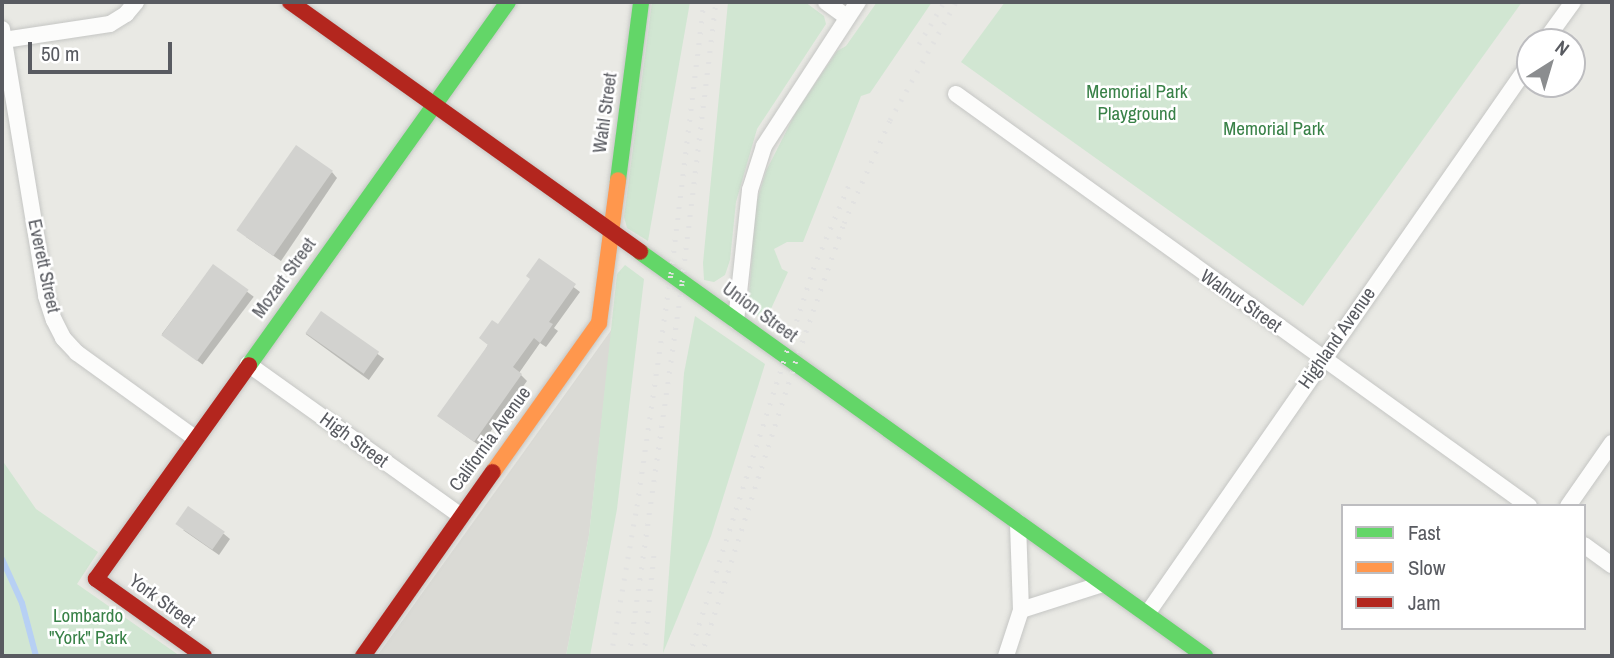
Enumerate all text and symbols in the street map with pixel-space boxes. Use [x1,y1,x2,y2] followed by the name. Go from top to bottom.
[32,28,175,72] scale bar
[1516,28,1586,98] north arrow
[1550,34,1575,62] text: N
[41,39,79,68] text: 50 m
[588,71,622,155] street label: Wahl Street
[1086,81,1188,125] park label: Memorial Park Playground
[1223,118,1325,140] park label: Memorial Park
[23,217,65,315] street label: Everett Street
[247,233,321,323] street label: Mozart Street
[1196,265,1286,337] street label: Walnut Street
[718,277,802,347] street label: Union Street
[1293,283,1381,393] street label: Highland Avenue
[444,382,536,496] street label: California Avenue
[315,408,393,472] street label: High Street
[1341,504,1586,630] legend
[1408,518,1441,547] text: Fast
[1408,553,1445,582] text: Slow
[124,569,200,633] street label: York Street
[1408,588,1441,617] text: Jam
[49,605,127,649] park label: Lombardo "York" Park

